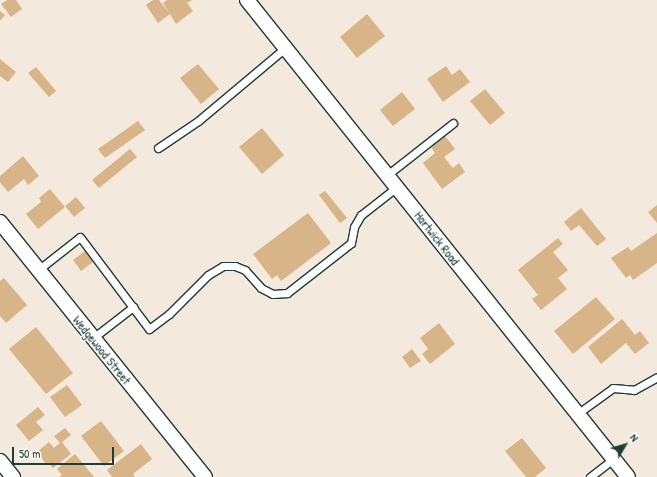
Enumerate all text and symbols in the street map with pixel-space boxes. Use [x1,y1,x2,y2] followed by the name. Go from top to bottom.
[411,208,463,268] street label: Hartwick Road
[69,312,135,388] street label: Wedgewood Street
[605,425,645,465] north arrow
[627,431,642,444] text: N
[14,439,116,465] scale bar
[19,445,40,462] text: 50 m

